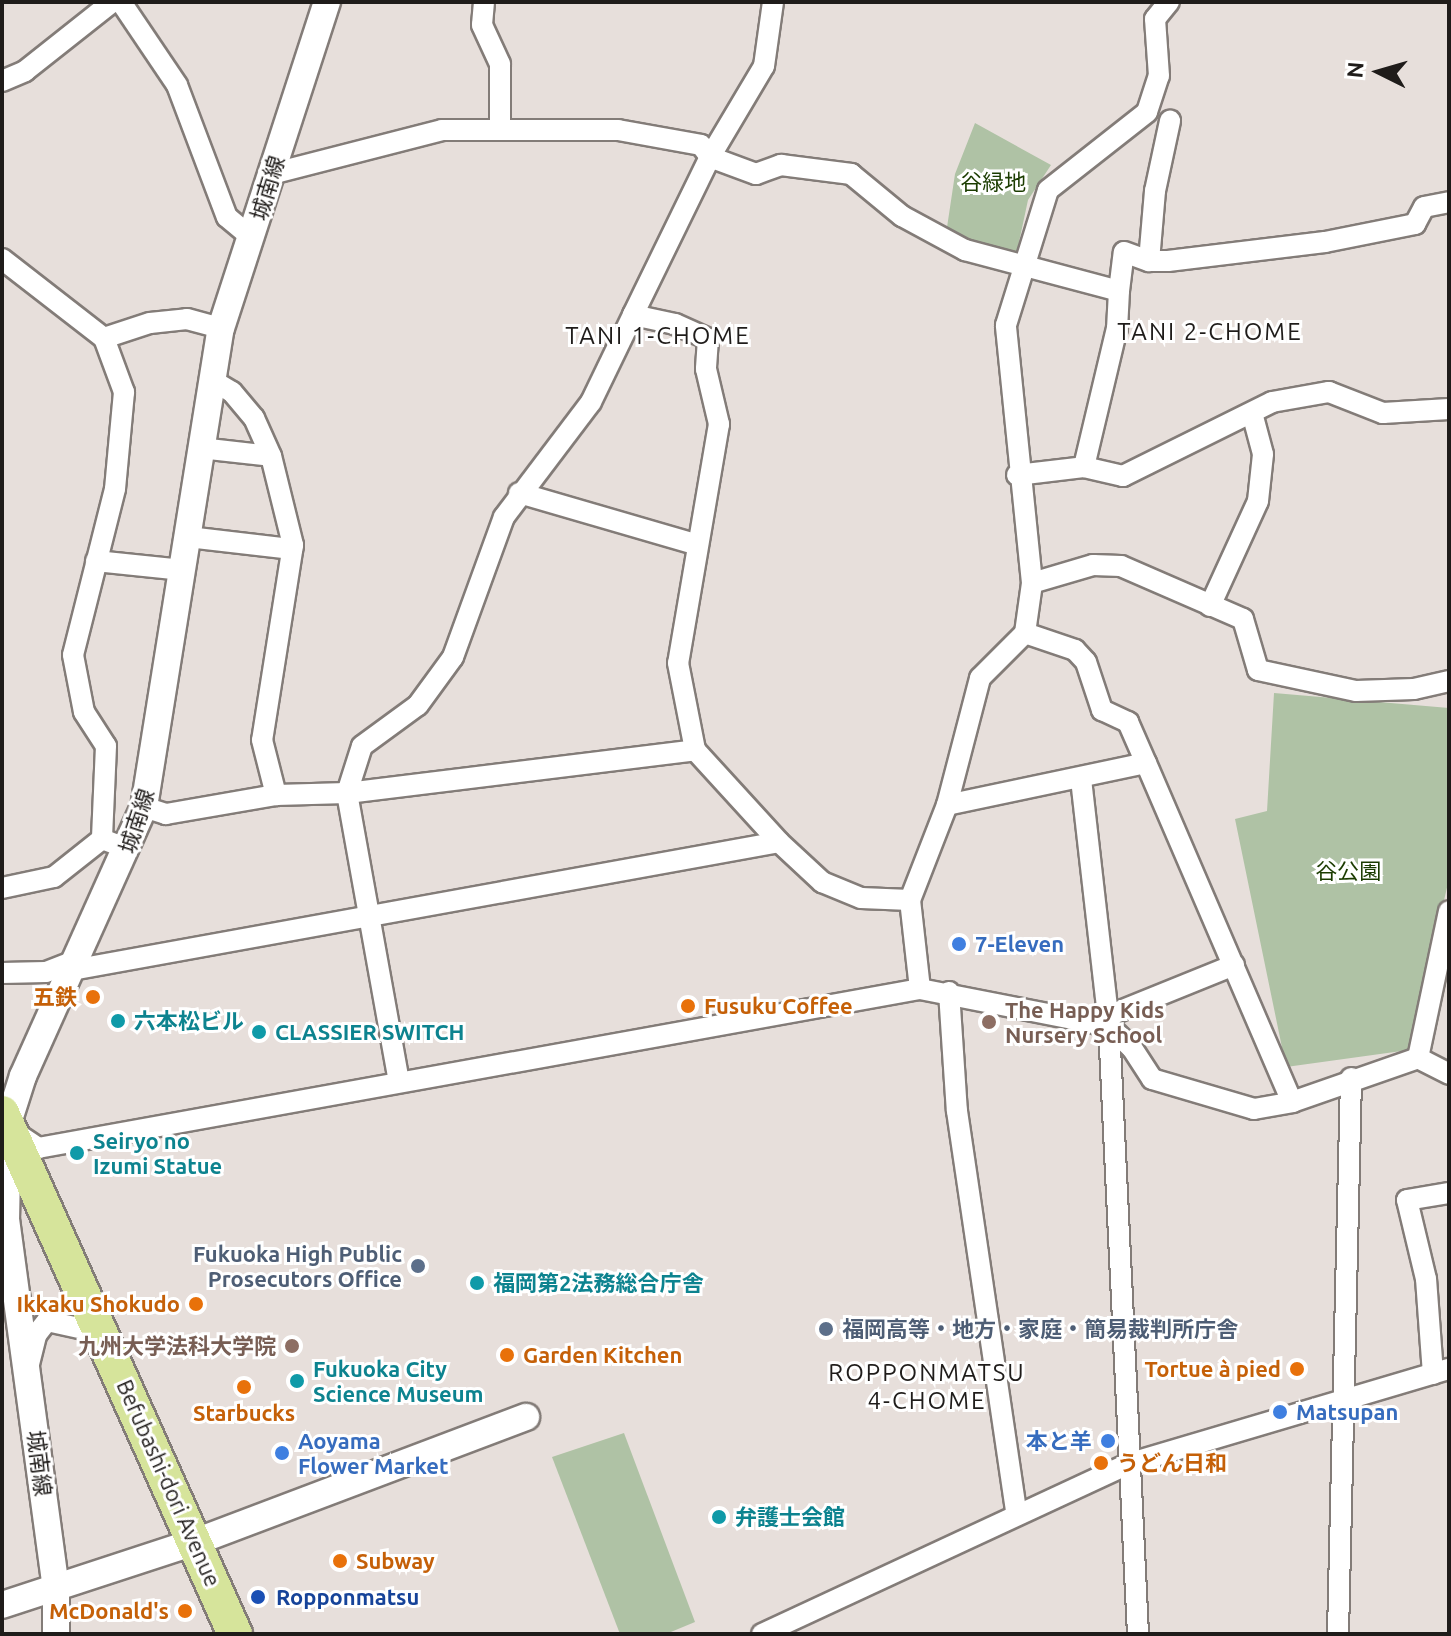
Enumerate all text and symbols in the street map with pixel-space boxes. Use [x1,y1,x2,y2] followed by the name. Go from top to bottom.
[1339,32,1419,112] north arrow
[1341,61,1368,79] text: N
[245,153,289,223] street label: 城南線
[960,169,1026,195] park label: 谷緑地
[1117,318,1303,346] district label: TANI 2-CHOME
[565,322,751,350] district label: TANI 1-CHOME
[113,786,159,856] street label: 城南線
[1315,858,1381,884] park label: 谷公園
[975,931,1064,957] place label: 7-Eleven
[950,935,968,953] marker: 7-Eleven
[33,984,77,1010] place label: 五鉄
[84,988,102,1006] marker: 五鉄
[704,993,853,1019] place label: Fusuku Coffee
[1005,996,1164,1048] place label: The Happy Kids Nursery School
[679,997,697,1015] marker: Fusuku Coffee
[134,1008,244,1034] place label: 六本松ビル
[109,1012,127,1030] marker: 六本松ビル
[980,1013,998,1031] marker: The Happy Kids Nursery School
[275,1019,464,1045] place label: CLASSIER SWITCH
[250,1023,268,1041] marker: CLASSIER SWITCH
[93,1127,222,1178] place label: Seiryo no Izumi Statue
[68,1144,86,1162] marker: Seiryo no Izumi Statue
[193,1240,402,1292] place label: Fukuoka High Public Prosecutors Office
[409,1257,427,1275] marker: Fukuoka High Public Prosecutors Office
[493,1270,703,1296] place label: 福岡第2法務総合庁舎
[468,1274,486,1292] marker: 福岡第2法務総合庁舎
[17,1291,180,1317] place label: Ikkaku Shokudo
[187,1295,205,1313] marker: Ikkaku Shokudo
[842,1316,1238,1342] place label: 福岡高等・地方・家庭・簡易裁判所庁舎
[817,1320,835,1338] marker: 福岡高等・地方・家庭・簡易裁判所庁舎
[78,1333,276,1359] place label: 九州大学法科大学院
[283,1337,301,1355] marker: 九州大学法科大学院
[523,1342,682,1368] place label: Garden Kitchen
[498,1346,516,1364] marker: Garden Kitchen
[313,1355,484,1406] place label: Fukuoka City Science Museum
[1144,1356,1281,1382] place label: Tortue à pied
[828,1359,1026,1415] district label: ROPPONMATSU 4-CHOME
[1288,1360,1306,1378] marker: Tortue à pied
[288,1372,306,1390] marker: Fukuoka City Science Museum
[111,1375,227,1591] street label: Befubashi-dori Avenue
[235,1378,253,1396] marker: Starbucks
[1296,1399,1398,1425] place label: Matsupan
[193,1400,295,1426] place label: Starbucks
[1271,1403,1289,1421] marker: Matsupan
[298,1427,448,1478] place label: Aoyama Flower Market
[1026,1428,1092,1454] place label: 本と羊
[23,1429,57,1497] street label: 城南線
[1099,1432,1117,1450] marker: 本と羊
[273,1444,291,1462] marker: Aoyama Flower Market
[1117,1450,1227,1476] place label: うどん日和
[1092,1454,1110,1472] marker: うどん日和
[735,1504,845,1530] place label: 弁護士会館
[710,1508,728,1526] marker: 弁護士会館
[356,1548,435,1574] place label: Subway
[331,1552,349,1570] marker: Subway
[276,1584,419,1610] place label: Ropponmatsu
[247,1586,269,1608] marker: Ropponmatsu
[49,1598,169,1624] place label: McDonald's
[176,1602,194,1620] marker: McDonald's

